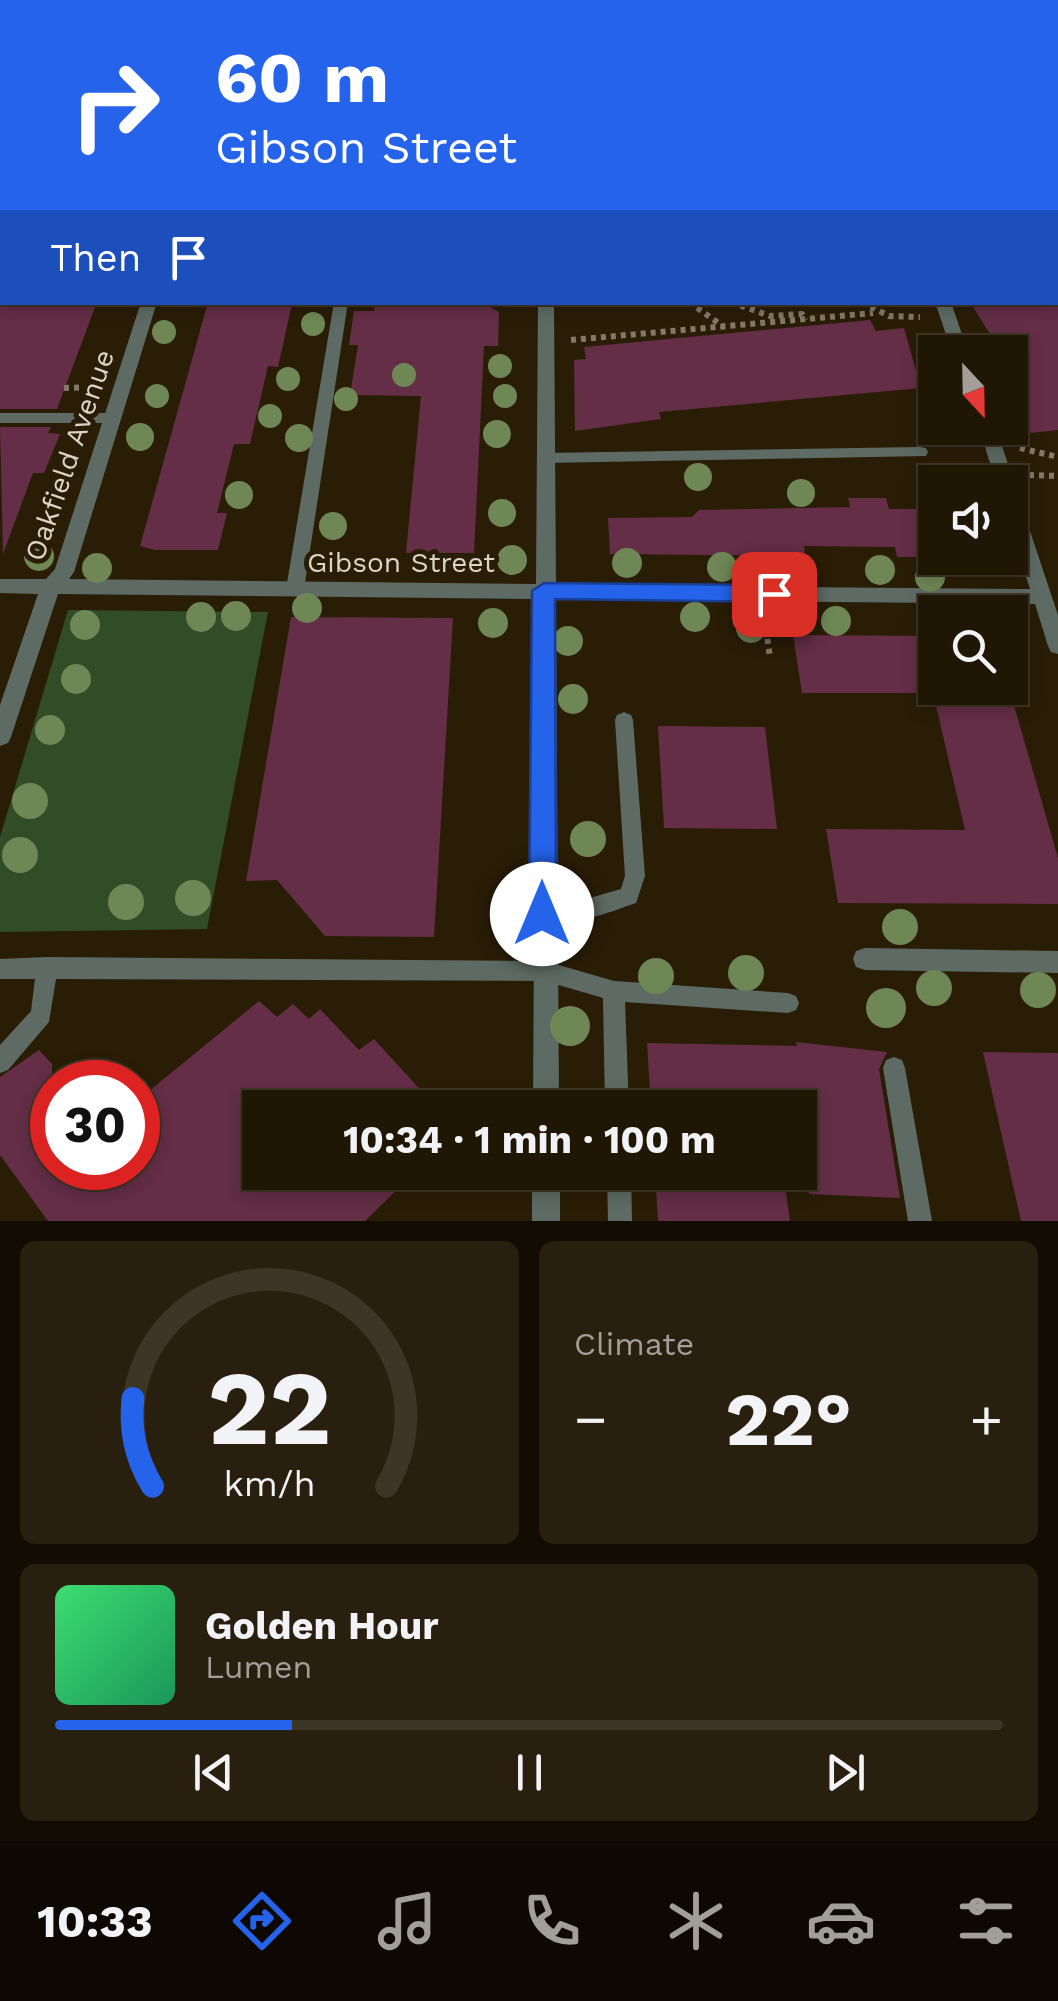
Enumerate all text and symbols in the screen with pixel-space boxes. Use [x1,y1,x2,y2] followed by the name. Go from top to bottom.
[215,37,389,119] text: 60 m
[50,40,180,170] icon: right
[215,121,517,174] text: Gibson Street
[161,230,216,285] icon: arrive
[50,236,141,280] text: Then
[918,335,1028,445] north arrow
[918,335,1028,705] map controls
[18,345,121,565] street label: Oakfield Avenue
[918,465,1028,575] button: sound
[307,546,495,579] street label: Gibson Street
[732,552,817,637] pin
[747,567,802,622] icon: arrive
[918,595,1028,705] button: search
[490,862,594,966] position arrow
[30,1060,160,1190] speed limit sign: 30
[343,1118,716,1162] text: 10:34 · 1 min · 100 m
[574,1325,694,1363] text: Climate
[208,1347,331,1469] text: 22
[725,1375,852,1463] text: 22°
[574,1387,607,1451] text: −
[970,1387,1003,1451] text: +
[223,1463,316,1505] text: km/h
[205,1604,439,1648] text: Golden Hour
[205,1648,312,1686] text: Lumen
[186,1745,241,1800] icon: previous
[502,1745,557,1800] icon: pause
[818,1745,873,1800] icon: next
[227,1886,297,1956] icon: directions
[372,1886,442,1956] icon: music
[517,1886,587,1956] icon: phone
[661,1886,731,1956] icon: climate
[806,1886,876,1956] icon: car
[951,1886,1021,1956] icon: filters
[37,1895,153,1948] text: 10:33

